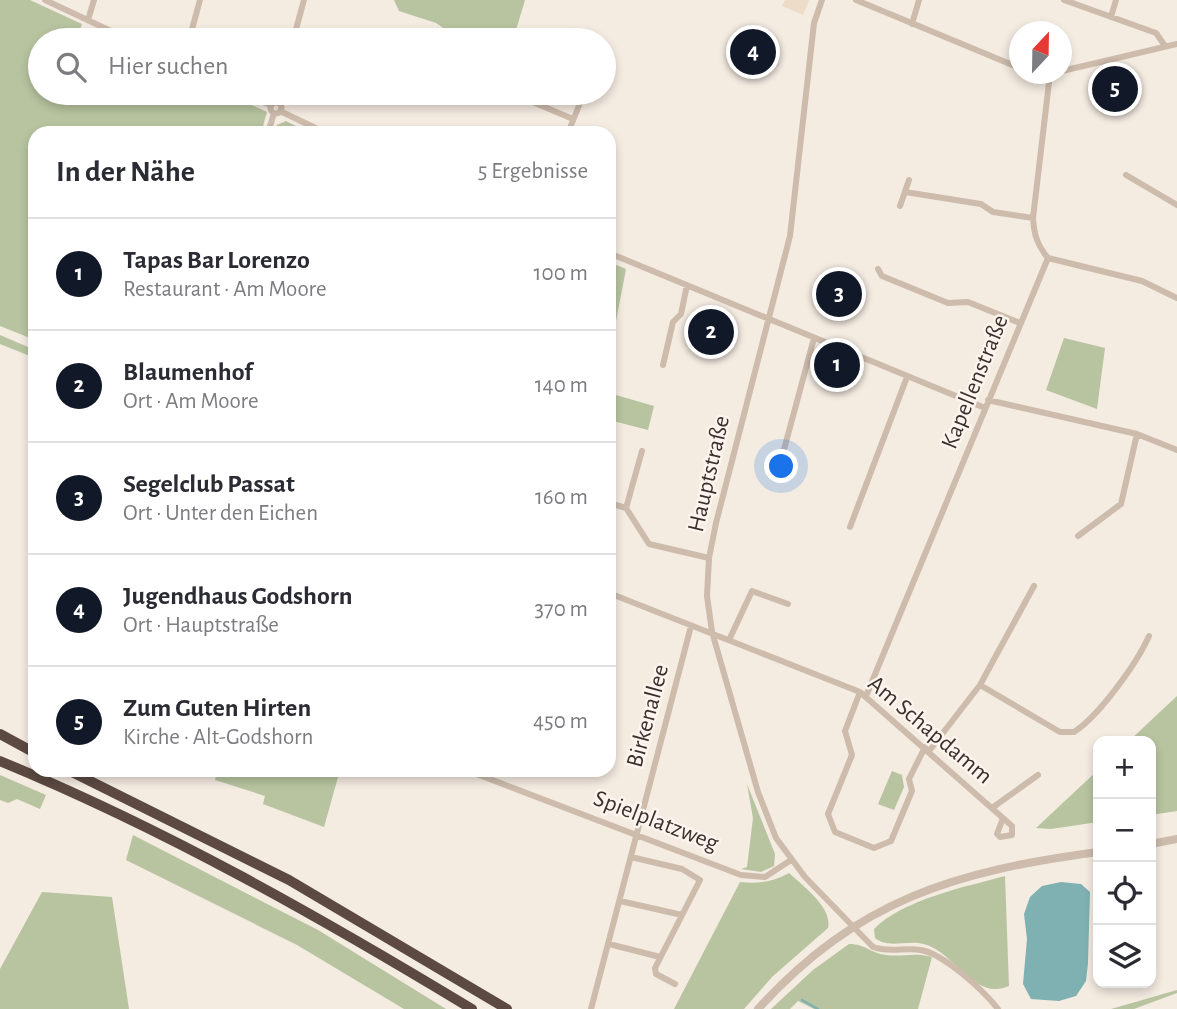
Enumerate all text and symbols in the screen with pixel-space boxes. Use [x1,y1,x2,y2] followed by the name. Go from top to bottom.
[1009,21,1072,84] north arrow
[730,26,776,78] pin: 4
[28,28,616,105] search box
[52,48,90,86] icon: search
[108,53,229,79] text: Hier suchen
[1092,63,1138,115] pin: 5
[56,157,195,187] text: In der Nähe
[478,160,588,183] text: 5 Ergebnisse
[123,247,310,273] text: Tapas Bar Lorenzo
[75,262,83,285] text: 1
[534,262,588,285] text: 100 m
[816,268,862,320] pin: 3
[123,278,326,301] text: Restaurant · Am Moore
[688,306,734,358] pin: 2
[937,312,1013,452] street label: Kapellenstraße
[814,339,860,391] pin: 1
[123,359,253,385] text: Blaumenhof
[74,374,84,397] text: 2
[535,374,588,397] text: 140 m
[123,390,259,413] text: Ort · Am Moore
[684,414,734,534] street label: Hauptstraße
[764,449,798,483] your location
[123,471,295,497] text: Segelclub Passat
[74,486,84,509] text: 3
[535,486,588,509] text: 160 m
[123,502,318,525] text: Ort · Unter den Eichen
[123,583,352,609] text: Jugendhaus Godshorn
[73,598,85,621] text: 4
[535,598,588,621] text: 370 m
[123,614,279,637] text: Ort · Hauptstraße
[623,662,673,770] street label: Birkenallee
[863,671,997,789] street label: Am Schapdamm
[123,695,311,721] text: Zum Guten Hirten
[74,710,84,733] text: 5
[533,710,588,733] text: 450 m
[123,726,313,749] text: Kirche · Alt-Godshorn
[1093,736,1156,988] map controls
[1093,736,1156,799] button: +
[590,786,722,856] street label: Spielplatzweg
[1093,799,1156,862] button: −
[1093,862,1156,925] button: locate
[1093,925,1156,988] button: layers

